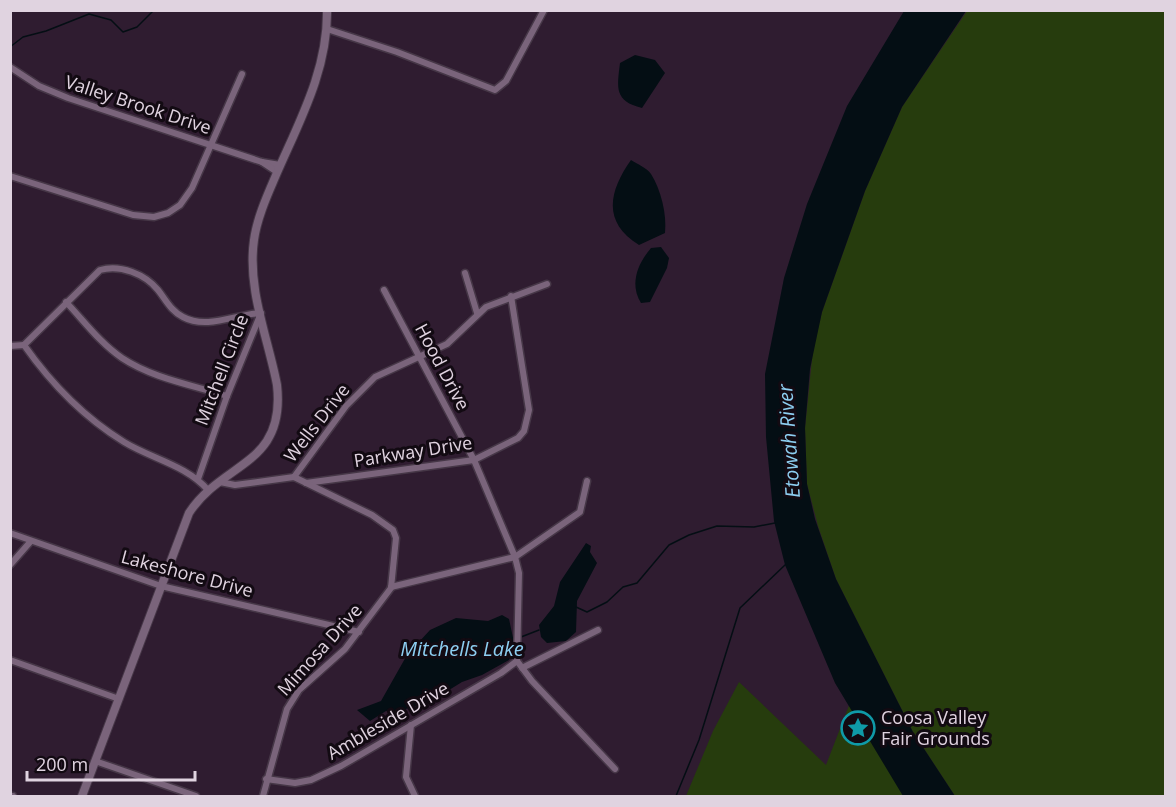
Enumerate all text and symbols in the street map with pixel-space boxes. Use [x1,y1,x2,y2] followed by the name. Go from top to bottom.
[62,69,215,139] street label: Valley Brook Drive
[189,311,253,429] street label: Mitchell Circle
[410,319,476,414] street label: Hood Drive
[278,378,354,466] street label: Wells Drive
[771,382,806,499] water label: Etowah River
[352,430,474,472] street label: Parkway Drive
[119,544,256,602] street label: Lakeshore Drive
[272,598,367,700] street label: Mimosa Drive
[400,635,524,662] water label: Mitchells Lake
[322,676,453,765] street label: Ambleside Drive
[881,705,990,750] place label: Coosa Valley Fair Grounds
[840,710,876,746] place icon: Coosa Valley Fair Grounds
[27,744,195,782] scale bar
[36,752,88,776] text: 200 m

